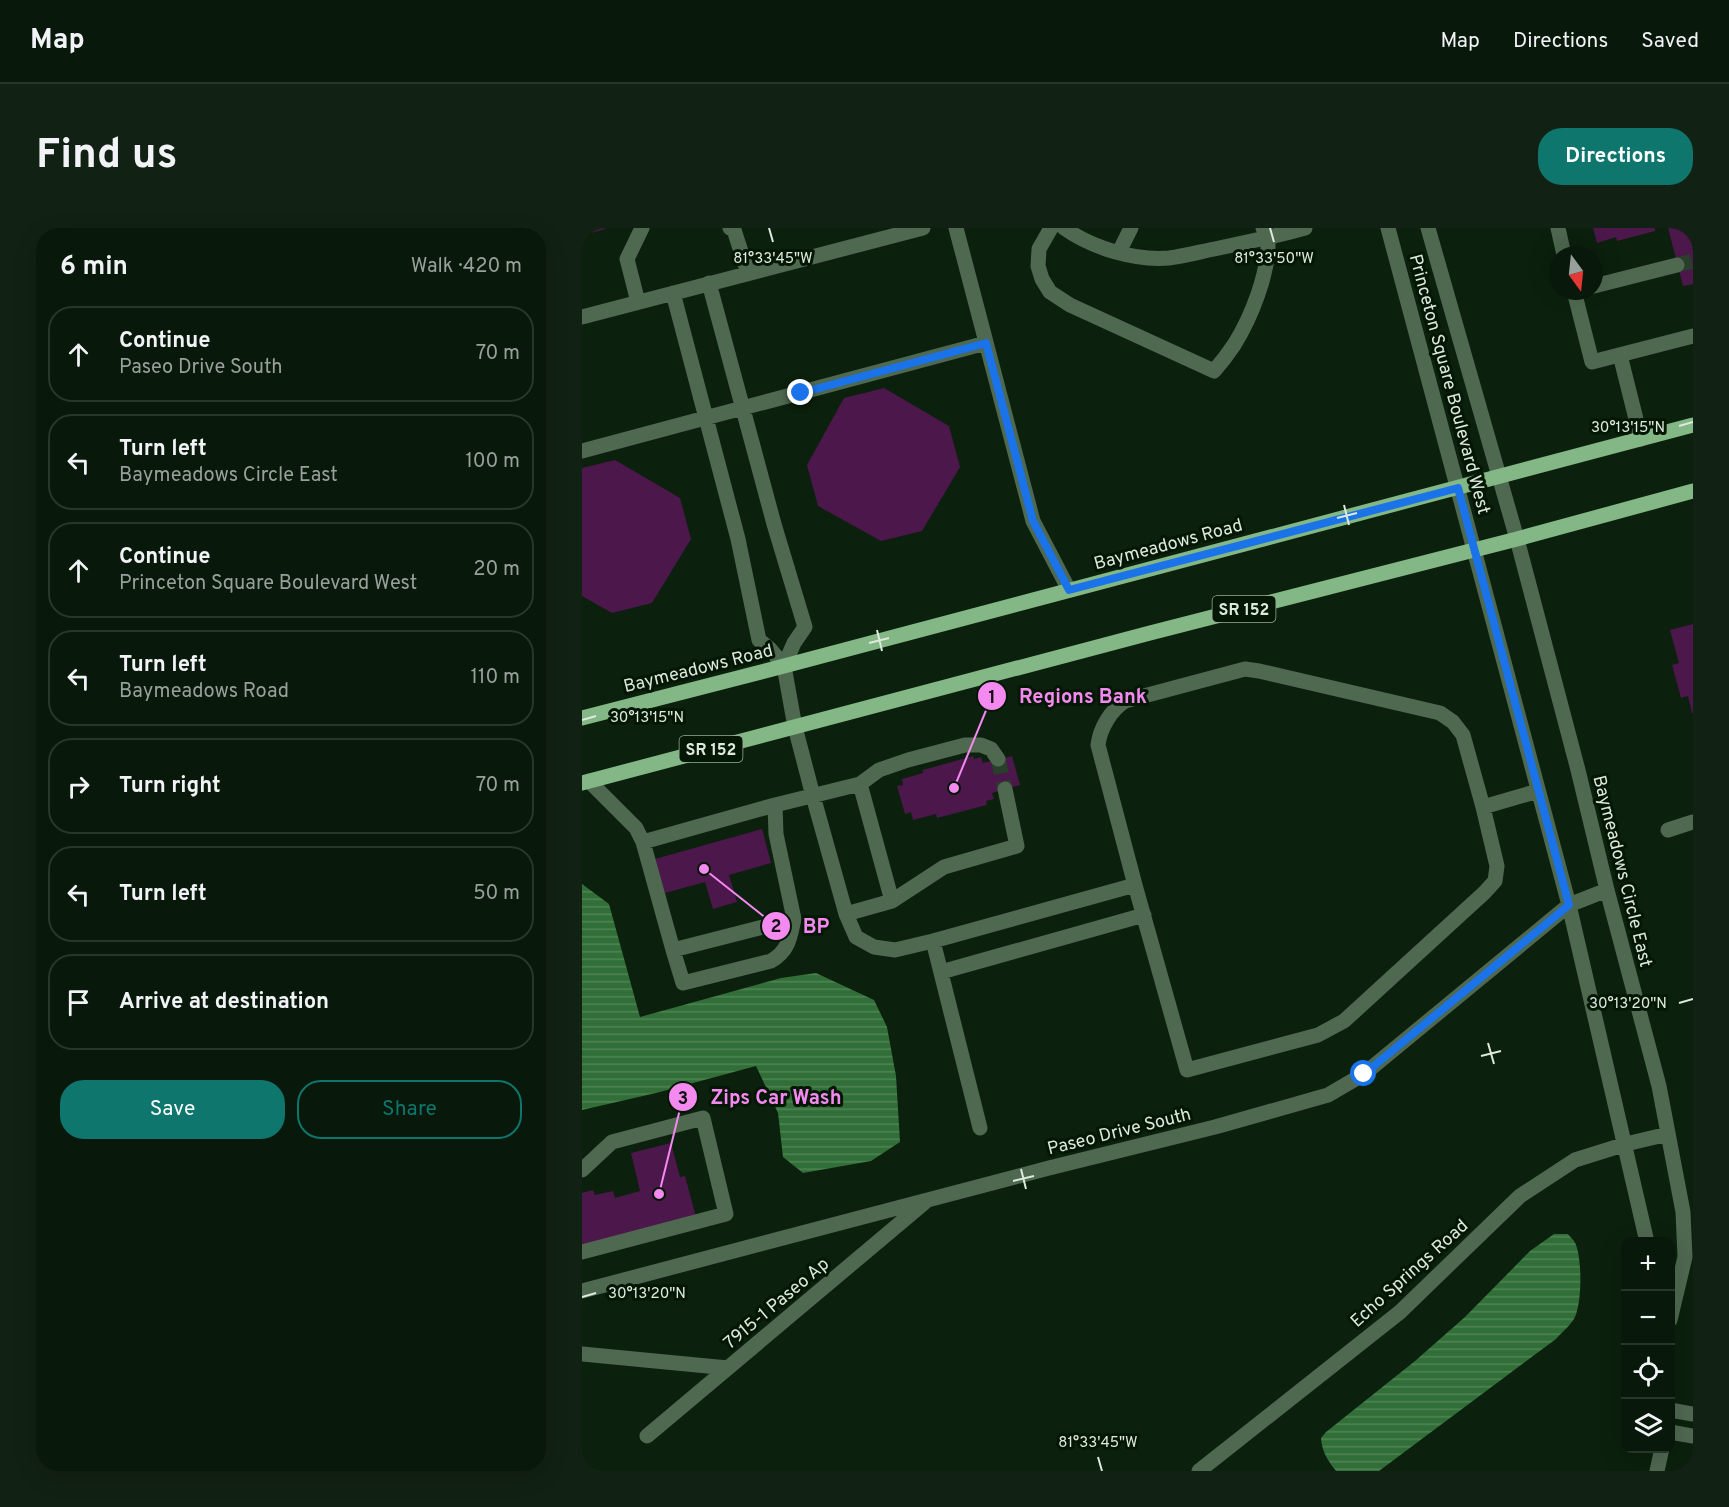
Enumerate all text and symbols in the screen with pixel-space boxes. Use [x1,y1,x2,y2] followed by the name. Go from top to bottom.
[30,23,85,59] text: Map
[1440,28,1480,55] text: Map
[1513,28,1608,55] text: Directions
[1641,28,1699,55] text: Saved
[1538,128,1693,185] button: Directions
[36,130,177,183] text: Find us
[1549,246,1603,300] north arrow
[733,250,813,269] text: 81°33'45"W
[1234,250,1314,269] text: 81°33'50"W
[60,251,128,284] text: 6 min
[1403,252,1494,517] street label: Princeton Square Boulevard West
[411,254,522,280] text: Walk · 420 m
[119,328,210,355] text: Continue
[62,338,95,371] icon: ahead
[476,341,520,367] text: 70 m
[119,355,282,381] text: Paseo Drive South
[787,379,813,405] route end
[1591,419,1665,438] text: 30°13'15"N
[119,436,207,463] text: Turn left
[62,446,95,479] icon: left
[465,449,520,475] text: 100 m
[119,463,338,489] text: Baymeadows Circle East
[1091,515,1245,576] street label: Baymeadows Road
[119,544,210,571] text: Continue
[62,554,95,587] icon: ahead
[473,557,520,583] text: 20 m
[119,571,417,597] text: Princeton Square Boulevard West
[1212,596,1276,622] road number: SR 152
[621,640,775,699] street label: Baymeadows Road
[119,652,207,679] text: Turn left
[62,662,95,695] icon: left
[471,665,520,691] text: 110 m
[977,677,1159,715] callout: Regions Bank
[119,679,289,705] text: Baymeadows Road
[1019,685,1147,711] text: Regions Bank
[988,687,996,710] text: 1
[610,709,684,728] text: 30°13'15"N
[680,736,742,762] road number: SR 152
[62,770,95,803] icon: right
[119,773,221,800] text: Turn right
[476,773,520,799] text: 70 m
[1587,773,1657,970] street label: Baymeadows Circle East
[62,878,95,911] icon: left
[119,881,207,908] text: Turn left
[473,881,520,907] text: 50 m
[761,907,841,945] callout: BP
[803,915,829,941] text: BP
[770,916,782,939] text: 2
[62,986,95,1019] icon: arrive
[119,989,329,1016] text: Arrive at destination
[1589,995,1667,1014] text: 30°13'20"N
[1350,1060,1376,1086] route start
[668,1078,853,1116] callout: Zips Car Wash
[60,1080,285,1139] button: Save
[297,1080,522,1139] button: Share
[711,1086,841,1112] text: Zips Car Wash
[678,1088,688,1111] text: 3
[1045,1104,1194,1161] street label: Paseo Drive South
[1346,1215,1474,1333] street label: Echo Springs Road
[1621,1237,1675,1453] map controls
[1621,1237,1675,1291] button: +
[719,1253,834,1355] street label: 7915-1 Paseo Ap
[608,1285,686,1304] text: 30°13'20"N
[1621,1291,1675,1345] button: −
[1621,1345,1675,1399] button: locate
[1621,1399,1675,1453] button: layers
[1058,1434,1138,1453] text: 81°33'45"W

